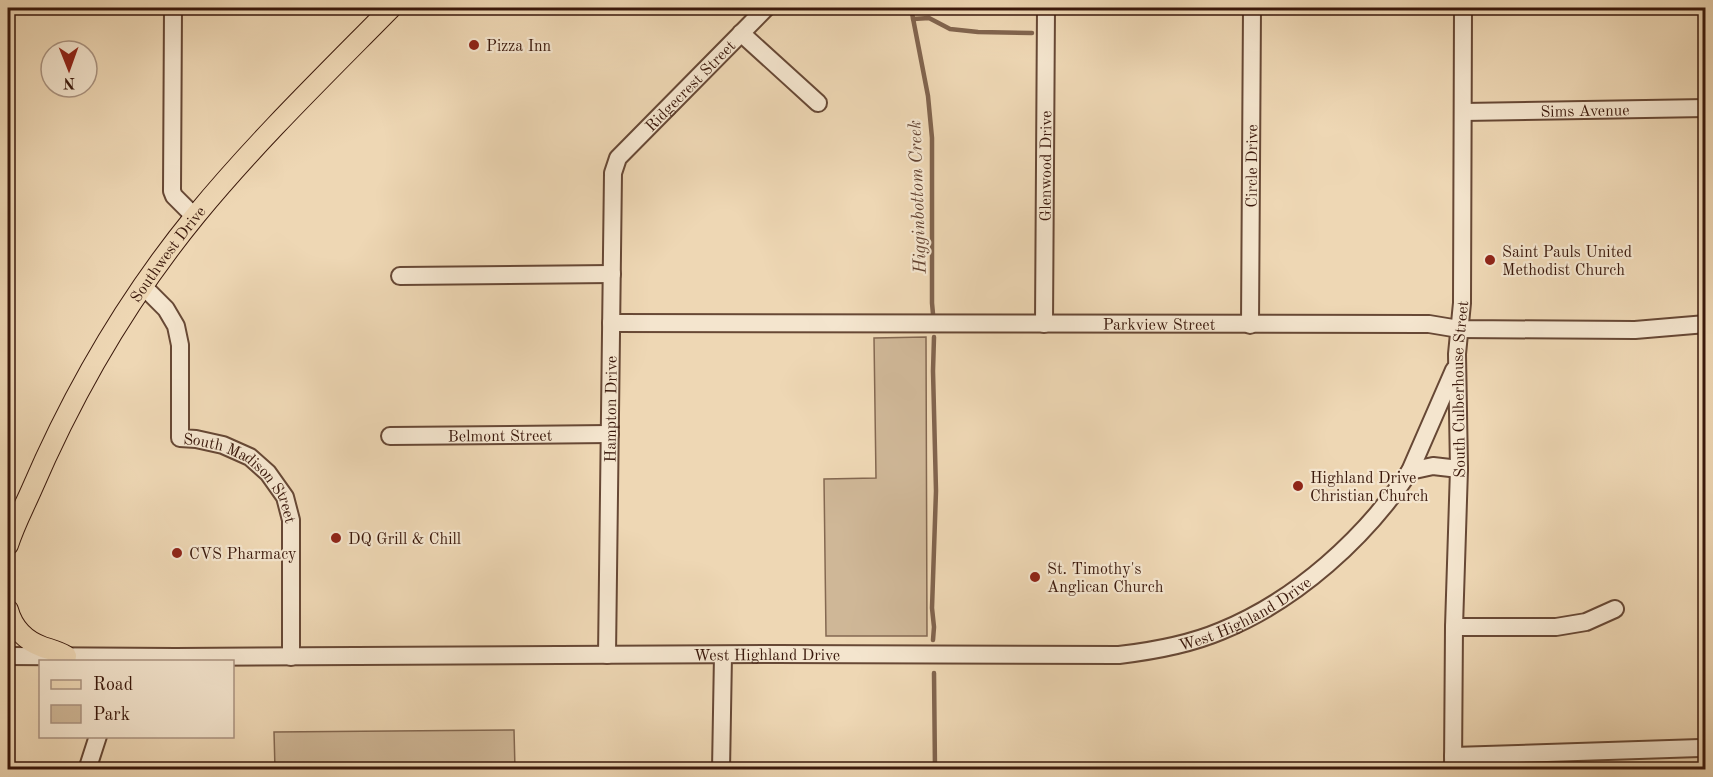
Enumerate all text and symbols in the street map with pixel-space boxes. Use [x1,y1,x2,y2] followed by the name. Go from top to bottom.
[467,38,481,52] marker: Pizza Inn
[643,38,739,135] street label: Ridgecrest Street
[39,39,99,99] north arrow
[486,39,552,55] place label: Pizza Inn
[62,74,75,90] text: N
[1540,103,1630,121] street label: Sims Avenue
[1039,111,1055,221] street label: Glenwood Drive
[906,120,930,275] water label: Higginbottom Creek
[1245,124,1261,208] street label: Circle Drive
[128,204,210,306] street label: Southwest Drive
[1502,245,1632,279] place label: Saint Pauls United Methodist Church
[1483,253,1497,267] marker: Saint Pauls United Methodist Church
[1451,300,1472,478] street label: South Culberhouse Street
[1103,318,1216,334] street label: Parkview Street
[603,356,621,462] street label: Hampton Drive
[448,429,553,445] street label: Belmont Street
[183,432,298,526] street label: South Madison Street
[1310,471,1429,505] place label: Highland Drive Christian Church
[1291,479,1305,493] marker: Highland Drive Christian Church
[329,531,343,545] marker: DQ Grill & Chill
[348,532,461,548] place label: DQ Grill & Chill
[170,546,184,560] marker: CVS Pharmacy
[189,547,297,563] place label: CVS Pharmacy
[1047,562,1164,596] place label: St. Timothy's Anglican Church
[1028,570,1042,584] marker: St. Timothy's Anglican Church
[1177,575,1315,655] street label: West Highland Drive
[694,648,840,664] street label: West Highland Drive
[39,660,234,738] legend
[93,676,133,694] text: Road
[93,706,130,724] text: Park

